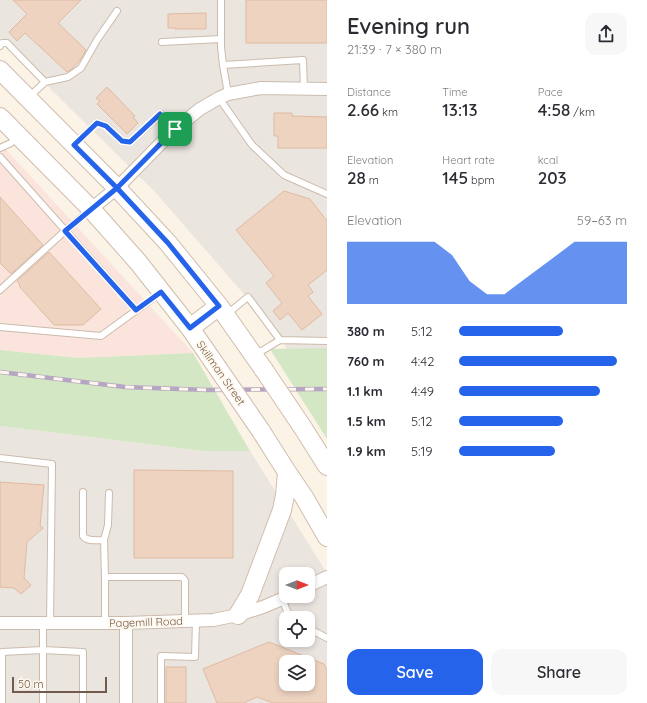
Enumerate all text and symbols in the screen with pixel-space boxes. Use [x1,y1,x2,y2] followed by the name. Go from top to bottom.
[347,12,470,40] text: Evening run
[585,13,627,55] button: share
[347,41,442,57] text: 21:39 · 7 × 380 m
[347,85,391,99] text: Distance
[442,85,468,99] text: Time
[538,85,563,99] text: Pace
[347,99,379,120] text: 2.66
[442,99,478,120] text: 13:13
[538,99,570,120] text: 4:58
[379,105,398,119] text: km
[570,105,595,119] text: /km
[158,112,192,146] pin
[164,118,186,140] icon: arrive
[347,153,393,167] text: Elevation
[442,153,495,167] text: Heart rate
[538,153,558,167] text: kcal
[347,167,366,188] text: 28
[442,167,468,188] text: 145
[538,167,567,188] text: 203
[366,173,379,187] text: m
[468,173,494,187] text: bpm
[347,212,402,228] text: Elevation
[577,212,627,228] text: 59–63 m
[347,323,385,339] text: 380 m
[411,323,433,339] text: 5:12
[194,338,249,408] street label: Skillman Street
[347,353,385,369] text: 760 m
[411,353,434,369] text: 4:42
[347,383,383,399] text: 1.1 km
[411,383,434,399] text: 4:49
[347,413,386,429] text: 1.5 km
[411,413,433,429] text: 5:12
[347,443,386,459] text: 1.9 km
[411,443,433,459] text: 5:19
[279,567,315,603] north arrow
[279,567,315,691] map controls
[279,611,315,647] button: locate
[109,614,183,630] street label: Pagemill Road
[347,649,483,695] button: Save
[491,649,627,695] button: Share
[279,655,315,691] button: layers
[12,675,107,694] scale bar
[18,677,44,691] text: 50 m

